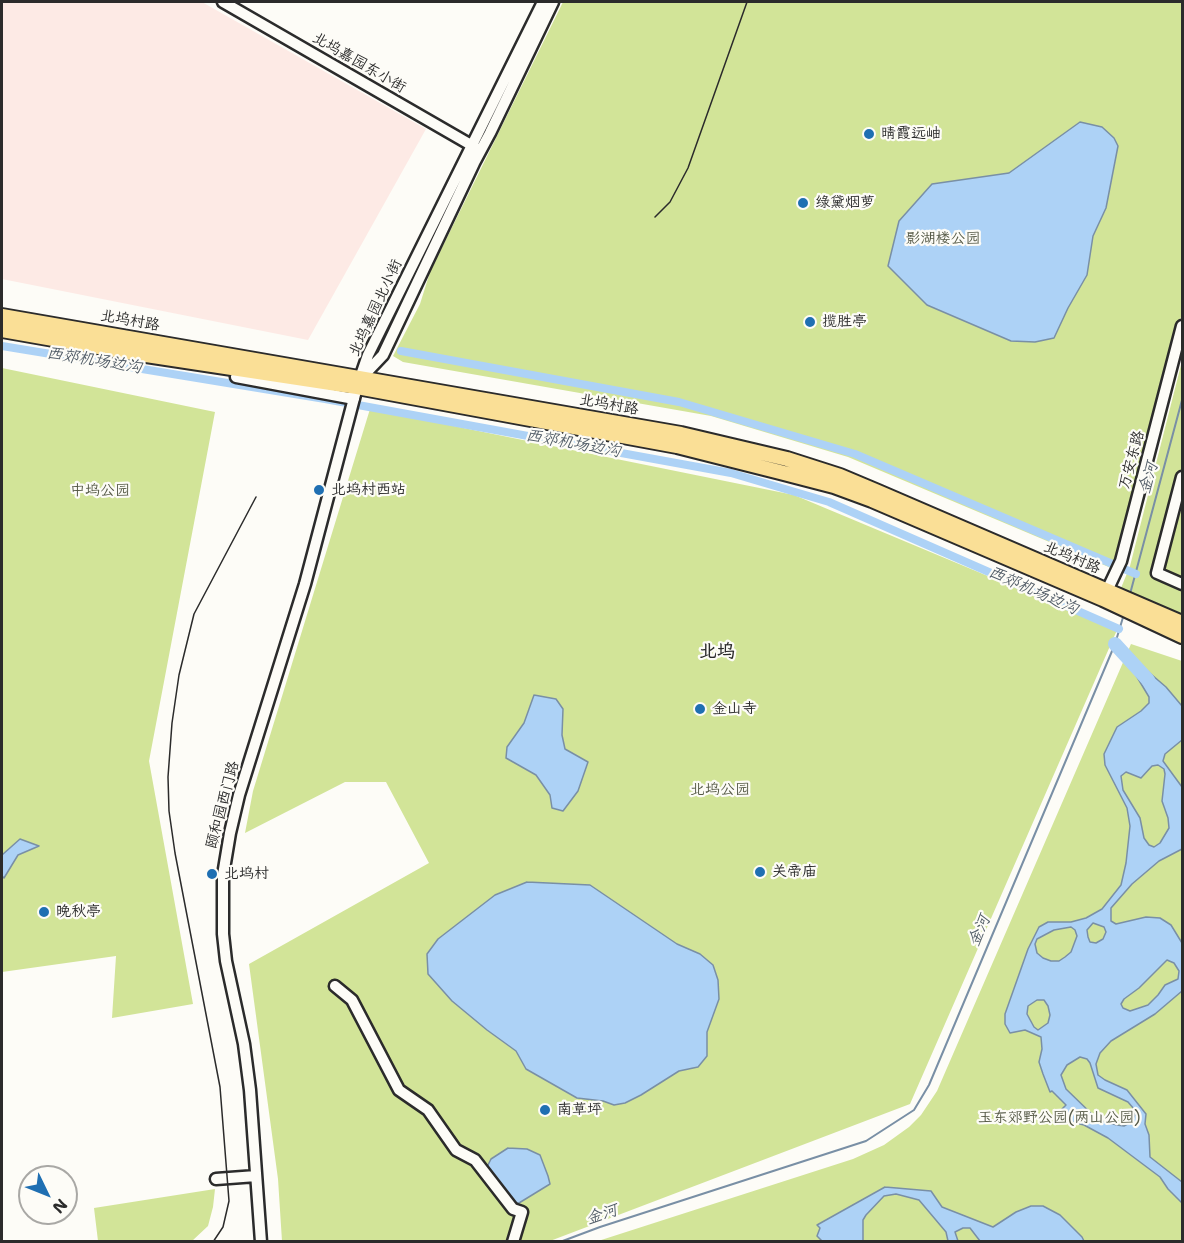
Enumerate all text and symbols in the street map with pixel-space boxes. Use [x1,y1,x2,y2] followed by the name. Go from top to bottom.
[309,29,409,97] street label: 北坞嘉园东小街
[881,125,941,143] place label: 晴霞远岫
[862,127,876,141] marker: 晴霞远岫
[815,194,875,212] place label: 绿黛烟萝
[796,196,810,210] marker: 绿黛烟萝
[906,230,980,248] park label: 影湖楼公园
[346,257,406,359] street label: 北坞嘉园北小街
[99,307,161,335] street label: 北坞村路
[822,313,867,331] place label: 揽胜亭
[803,315,817,329] marker: 揽胜亭
[45,344,143,378] water label: 西郊机场边沟
[578,391,640,419] street label: 北坞村路
[524,426,622,462] water label: 西郊机场边沟
[1116,429,1148,491] street label: 万安东路
[1135,460,1163,496] water label: 金河
[331,481,406,499] place label: 北坞村西站
[70,482,130,500] park label: 中坞公园
[312,483,326,497] marker: 北坞村西站
[1041,538,1103,578] street label: 北坞村路
[985,563,1081,619] water label: 西郊机场边沟
[699,641,735,663] district label: 北坞
[712,700,757,718] place label: 金山寺
[693,702,707,716] marker: 金山寺
[203,759,243,851] street label: 颐和园西门路
[690,781,750,799] park label: 北坞公园
[772,863,817,881] place label: 关帝庙
[224,865,269,883] place label: 北坞村
[753,865,767,879] marker: 关帝庙
[205,867,219,881] marker: 北坞村
[56,903,101,921] place label: 晚秋亭
[37,905,51,919] marker: 晚秋亭
[965,913,995,949] water label: 金河
[557,1101,602,1119] place label: 南草坪
[538,1103,552,1117] marker: 南草坪
[978,1109,1140,1127] park label: 玉东郊野公园(两山公园)
[18,1165,78,1225] north arrow
[48,1194,72,1218] text: N
[584,1201,620,1229] water label: 金河

